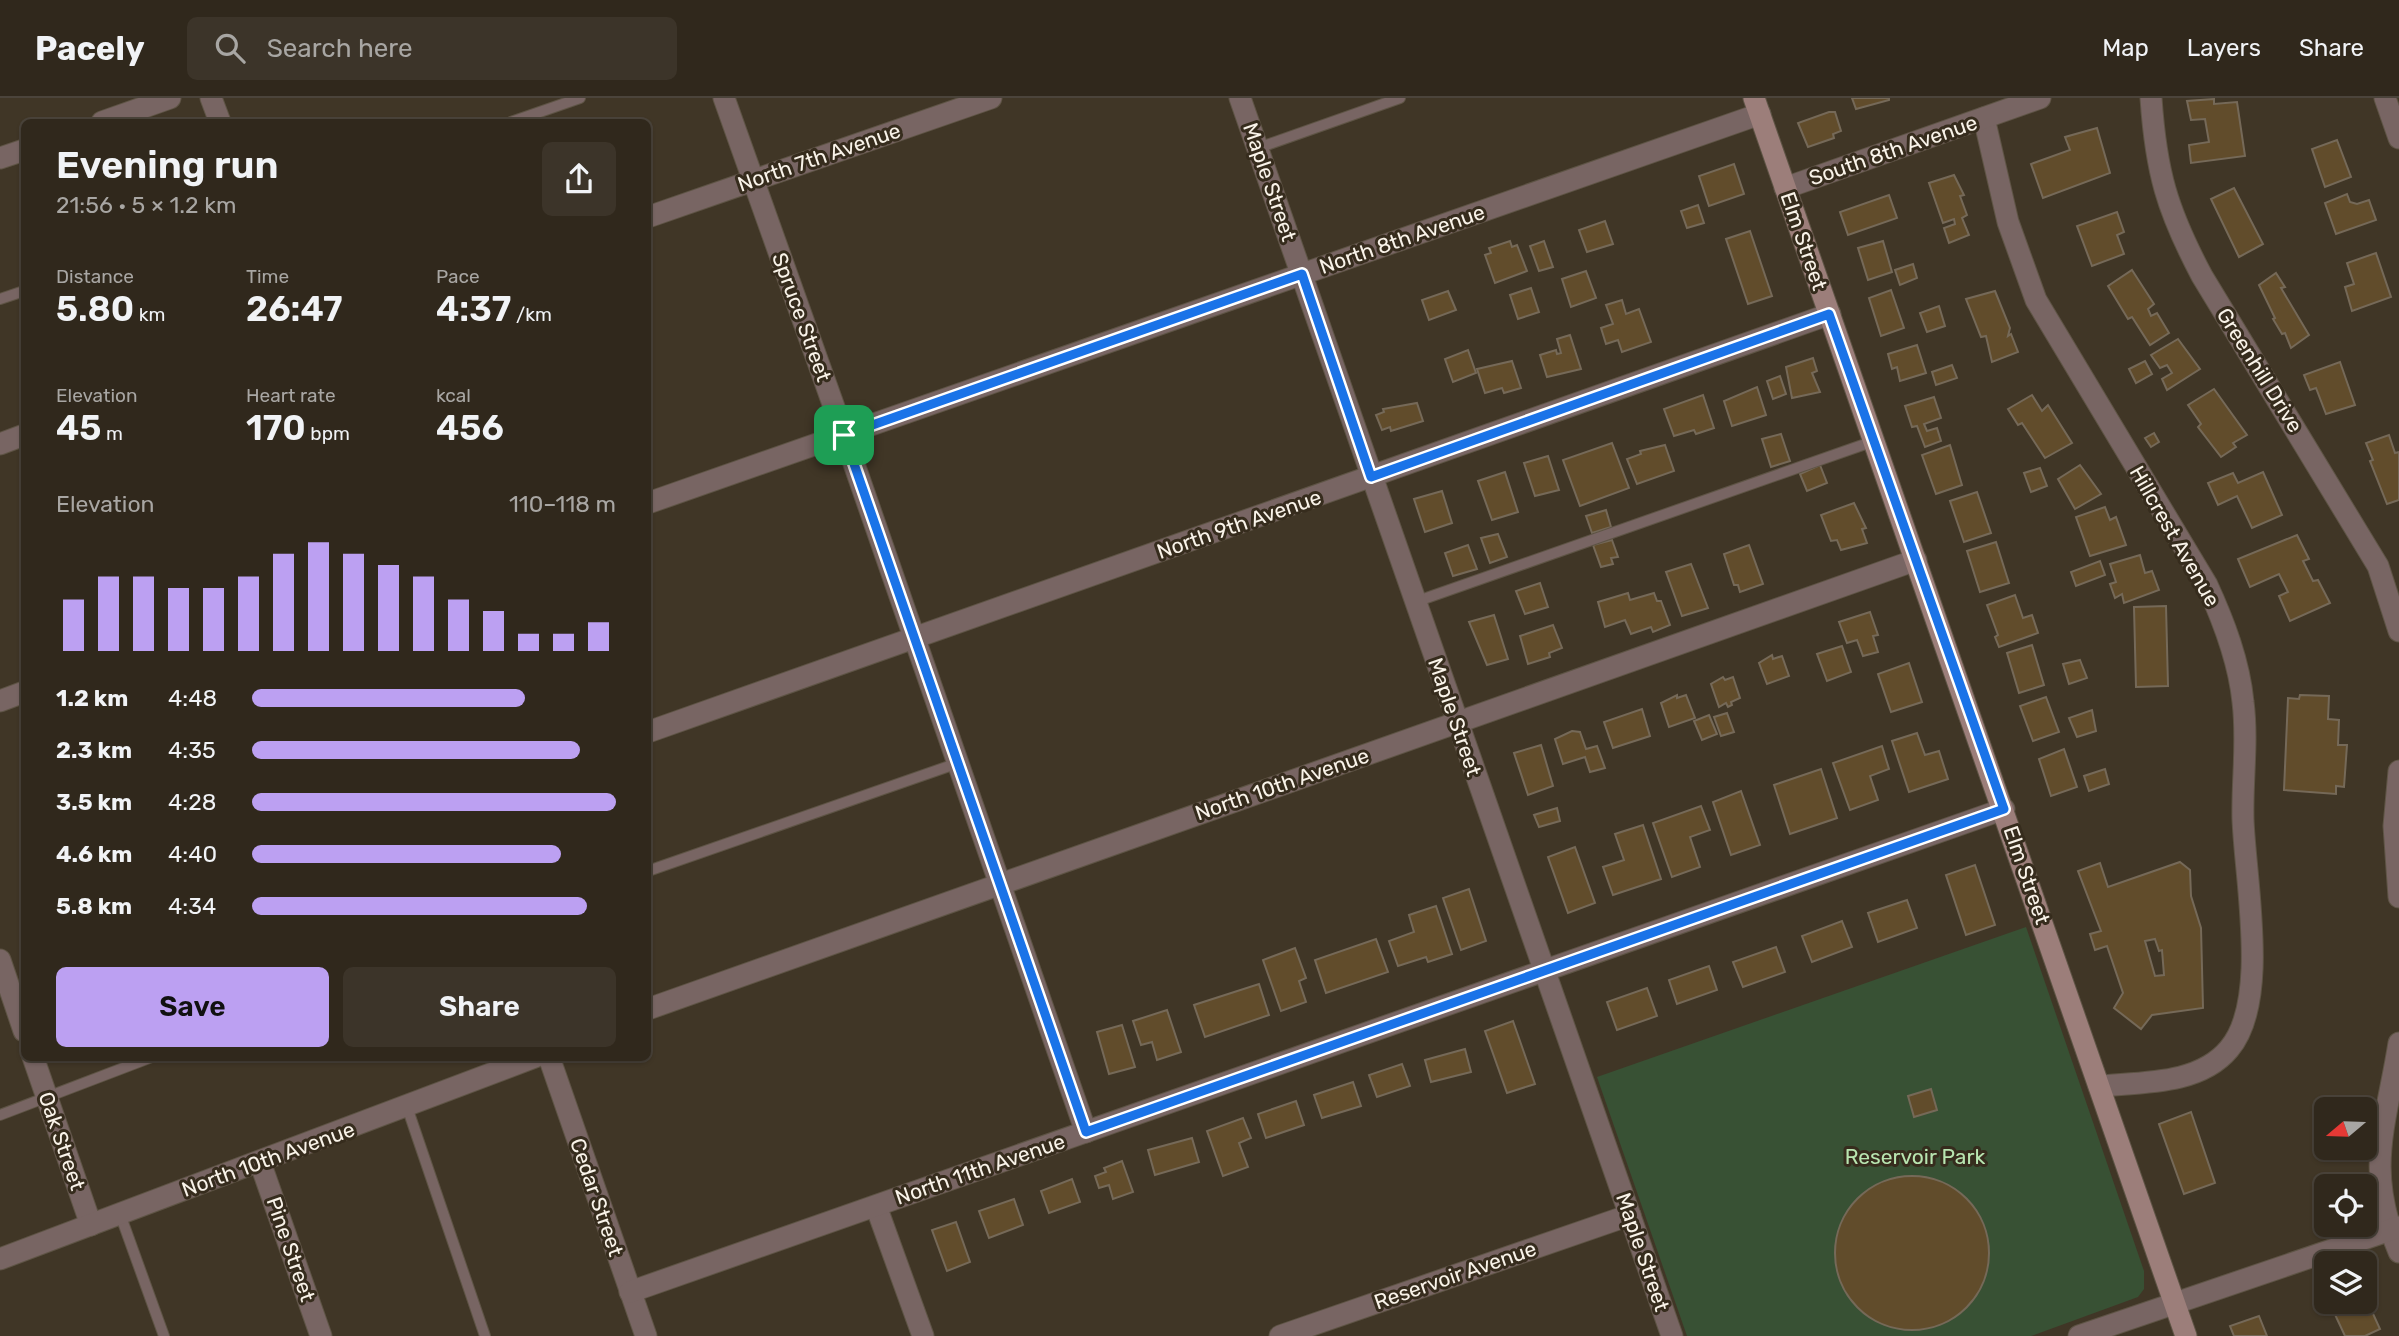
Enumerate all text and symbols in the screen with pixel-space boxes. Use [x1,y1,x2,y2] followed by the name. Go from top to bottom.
[187,17,677,80] search box
[35,29,145,68] text: Pacely
[211,29,249,67] icon: search
[267,33,412,64] text: Search here
[2102,34,2149,62] text: Map
[2187,34,2261,62] text: Layers
[2299,34,2364,62] text: Share
[1806,109,1980,191] street label: South 8th Avenue
[734,117,904,197] street label: North 7th Avenue
[1238,120,1302,244] street label: Maple Street
[56,142,279,188] text: Evening run
[542,142,616,216] button: share
[1776,189,1832,293] street label: Elm Street
[56,191,237,219] text: 21:56 · 5 × 1.2 km
[1316,199,1488,279] street label: North 8th Avenue
[767,249,837,385] street label: Spruce Street
[56,265,134,288] text: Distance
[246,265,289,288] text: Time
[436,265,480,288] text: Pace
[56,288,134,330] text: 5.80
[246,288,343,330] text: 26:47
[436,288,511,330] text: 4:37
[134,303,165,326] text: km
[511,303,552,326] text: /km
[2212,303,2308,437] street label: Greenhill Drive
[56,384,137,407] text: Elevation
[246,384,336,407] text: Heart rate
[436,384,471,407] text: kcal
[814,405,874,465] pin
[56,407,101,449] text: 45
[246,407,306,449] text: 170
[436,407,504,449] text: 456
[825,416,863,454] icon: arrive
[101,422,123,445] text: m
[306,422,350,445] text: bpm
[2125,461,2225,611] street label: Hillcrest Avenue
[1153,484,1325,564] street label: North 9th Avenue
[56,490,155,518] text: Elevation
[509,490,616,518] text: 110–118 m
[1423,655,1487,779] street label: Maple Street
[56,684,128,712] text: 1.2 km
[168,684,217,712] text: 4:48
[56,736,132,764] text: 2.3 km
[168,736,216,764] text: 4:35
[1192,743,1372,825] street label: North 10th Avenue
[56,788,132,816] text: 3.5 km
[168,788,216,816] text: 4:28
[1999,823,2055,927] street label: Elm Street
[56,840,132,868] text: 4.6 km
[168,840,217,868] text: 4:40
[56,892,132,920] text: 5.8 km
[168,892,216,920] text: 4:34
[56,967,329,1047] button: Save
[343,967,616,1047] button: Share
[34,1089,90,1193] street label: Oak Street
[2314,1097,2376,1160] north arrow
[2314,1097,2377,1314] map controls
[178,1116,358,1202] street label: North 10th Avenue
[892,1128,1068,1210] street label: North 11th Avenue
[565,1135,629,1259] street label: Cedar Street
[1845,1144,1985,1169] park label: Reservoir Park
[2314,1174,2377,1237] button: locate
[1611,1190,1675,1314] street label: Maple Street
[261,1193,321,1305] street label: Pine Street
[1371,1236,1539,1314] street label: Reservoir Avenue
[2314,1251,2377,1314] button: layers

